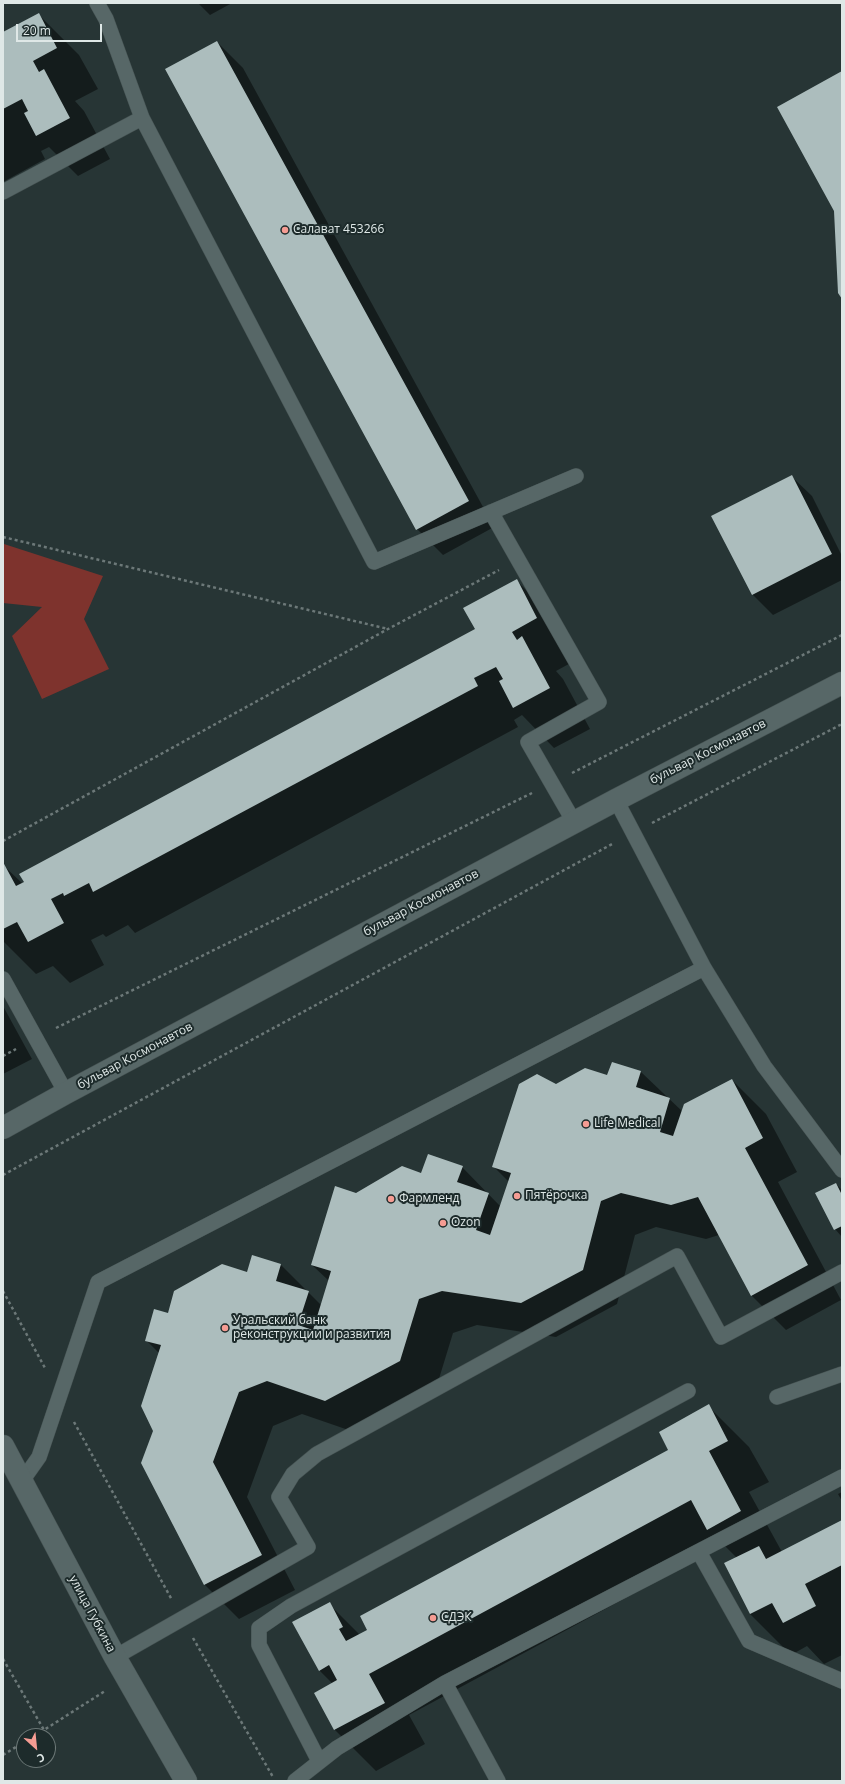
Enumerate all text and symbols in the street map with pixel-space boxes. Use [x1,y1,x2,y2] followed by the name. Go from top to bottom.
[18,16,104,42] scale bar
[23,22,51,39] text: 20 m
[293,223,384,237] place label: Салават 453266
[280,225,290,235] marker: Салават 453266
[648,716,768,788] street label: бульвар Космонавтов
[361,867,481,939] street label: бульвар Космонавтов
[75,1020,195,1092] street label: бульвар Космонавтов
[594,1117,661,1131] place label: Life Medical
[581,1119,591,1129] marker: Life Medical
[525,1189,587,1203] place label: Пятёрочка
[512,1191,522,1201] marker: Пятёрочка
[399,1192,459,1206] place label: Фармленд
[386,1194,396,1204] marker: Фармленд
[451,1216,481,1230] place label: Ozon
[438,1218,448,1228] marker: Ozon
[233,1314,390,1342] place label: Уральский банк реконструкции и развития
[220,1323,230,1333] marker: Уральский банк реконструкции и развития
[66,1573,118,1655] street label: улица Губкина
[441,1611,472,1625] place label: СДЭК
[428,1613,438,1623] marker: СДЭК
[16,1728,56,1768] north arrow
[35,1750,48,1767] text: С

